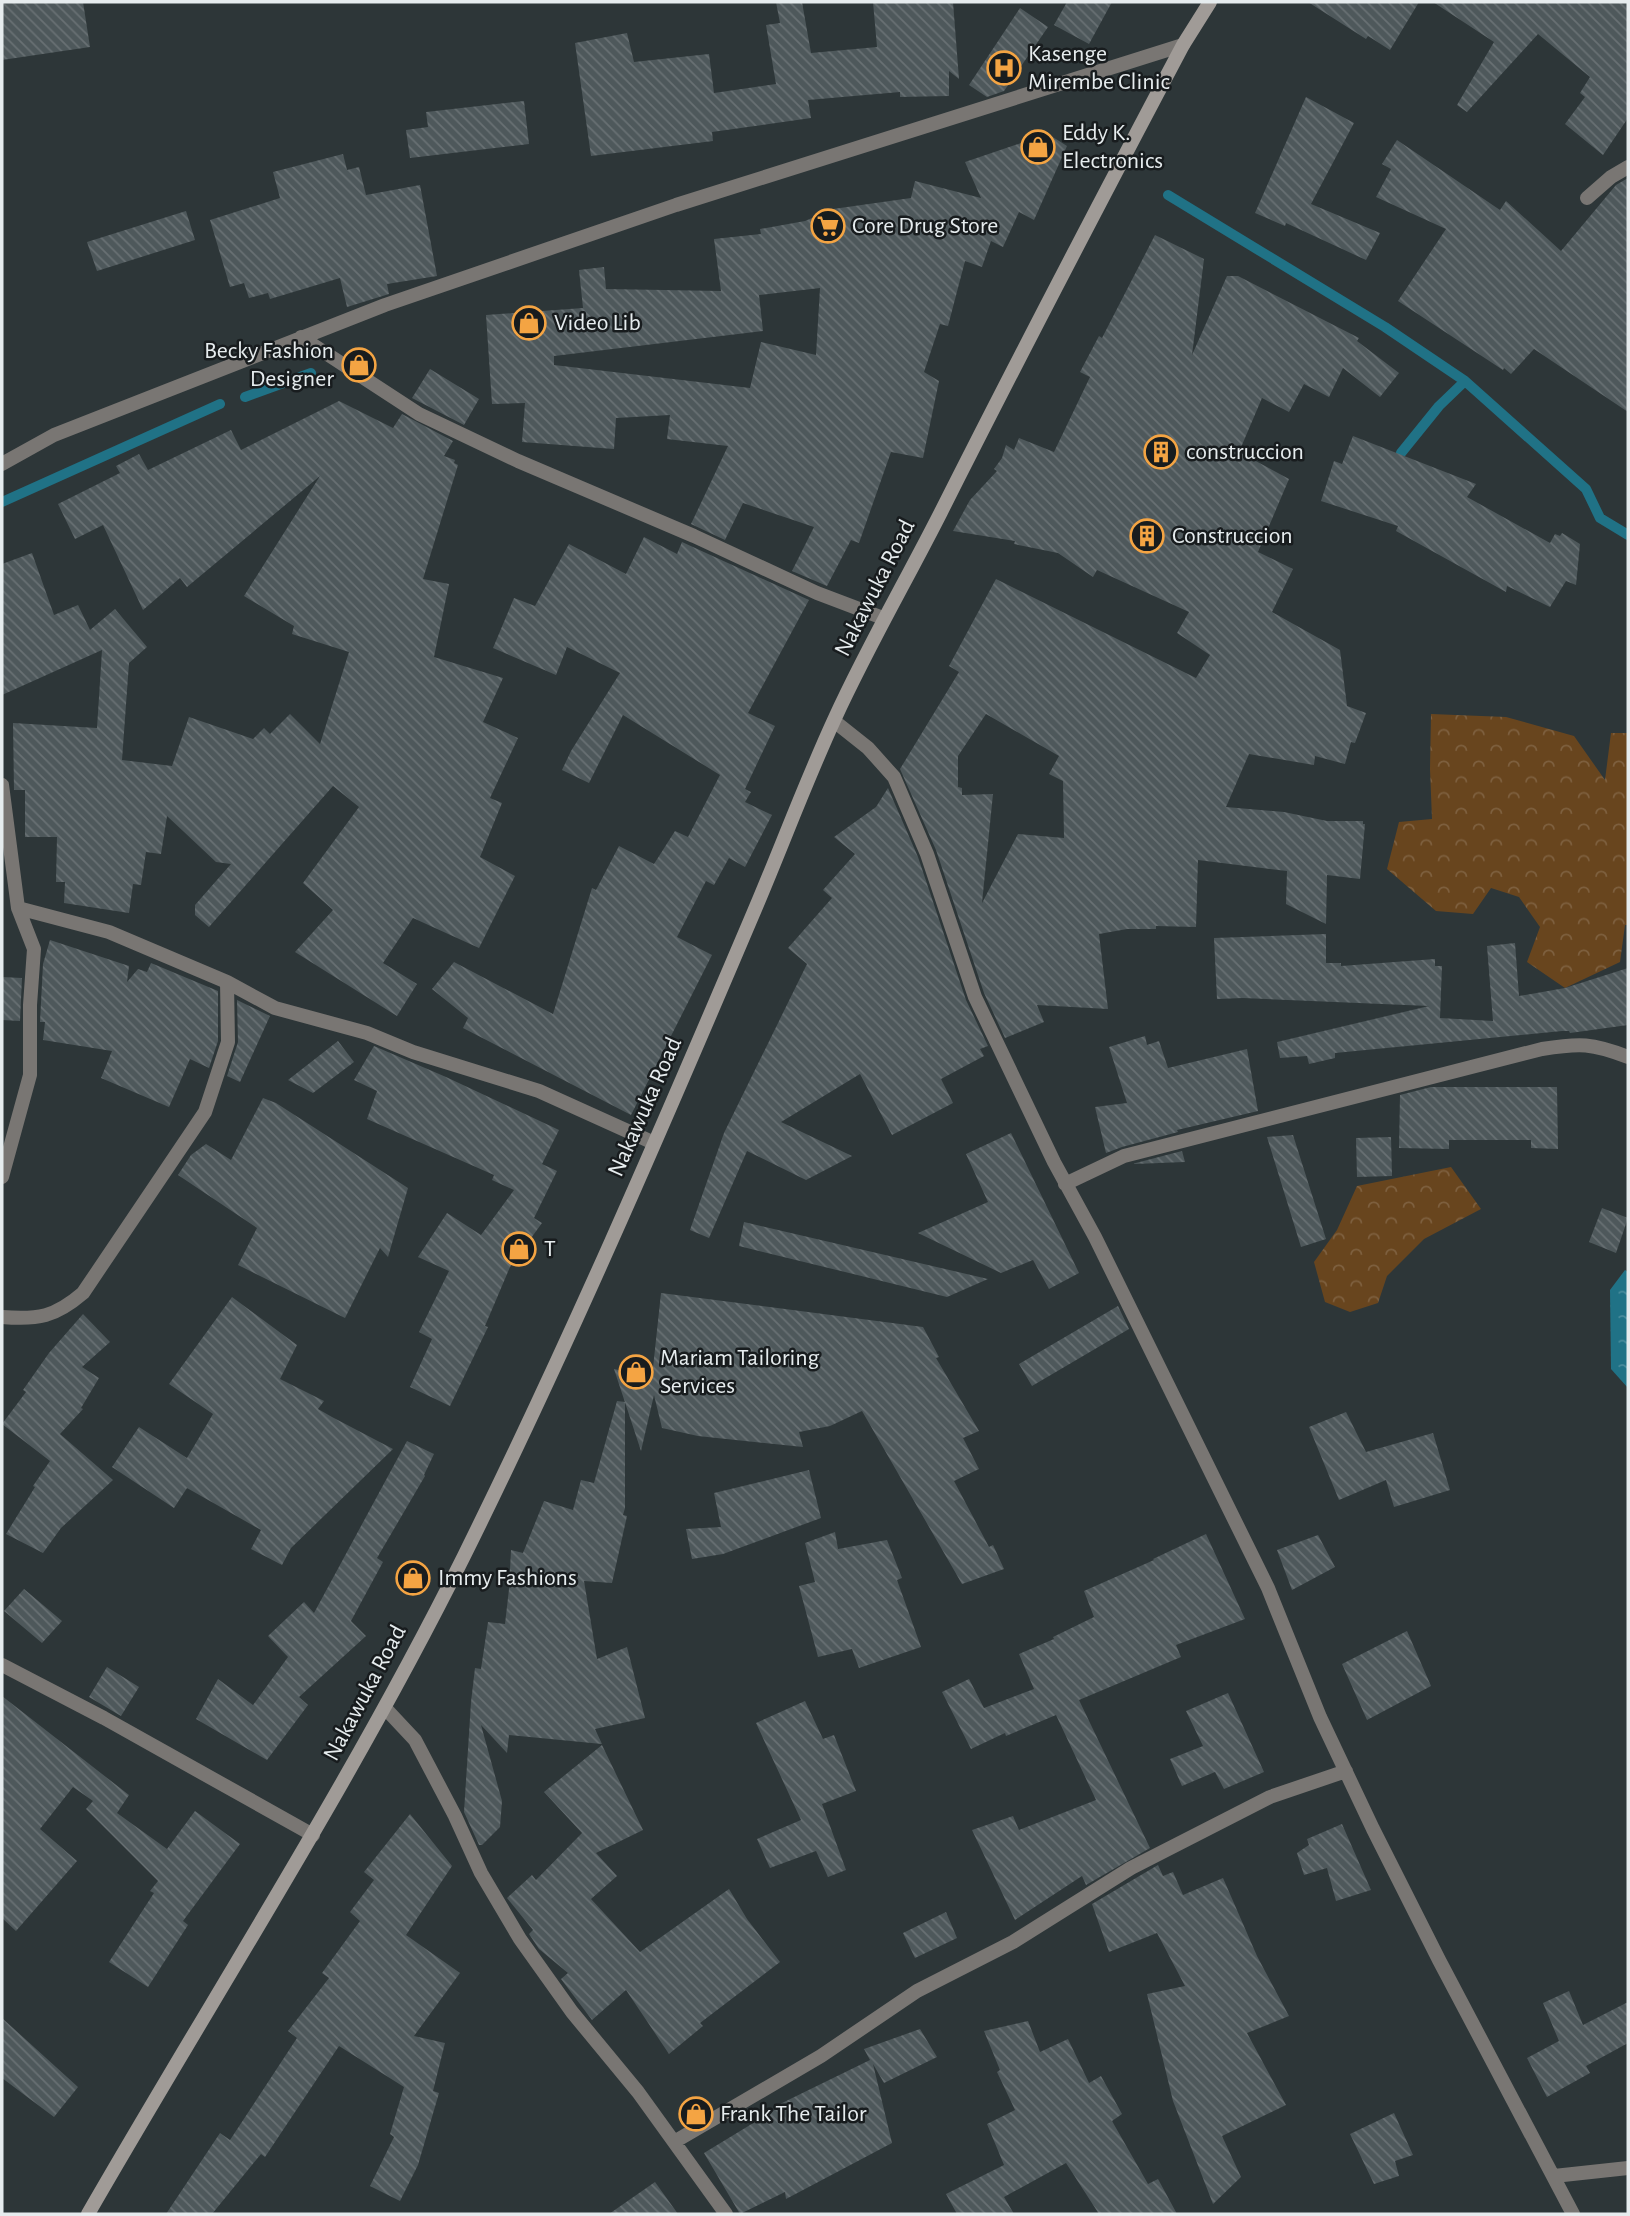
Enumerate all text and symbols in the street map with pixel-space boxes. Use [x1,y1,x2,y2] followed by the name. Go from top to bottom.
[1028,42,1170,94] place label: Kasenge Mirembe Clinic
[985,49,1023,87] hospital icon: Kasenge Mirembe Clinic
[1062,121,1163,173] place label: Eddy K. Electronics
[1019,128,1057,166] shop icon: Eddy K. Electronics
[809,207,847,245] supermarket icon: Core Drug Store
[852,214,998,238] place label: Core Drug Store
[510,304,548,342] shop icon: Video Lib
[554,311,641,335] place label: Video Lib
[204,339,334,391] place label: Becky Fashion Designer
[340,346,378,384] shop icon: Becky Fashion Designer
[1142,433,1180,471] building icon: construccion
[1186,440,1304,464] place label: construccion
[830,516,920,660] street label: Nakawuka Road
[1128,517,1166,555] building icon: Construccion
[1172,524,1293,548] place label: Construccion
[604,1034,686,1180] street label: Nakawuka Road
[500,1230,538,1268] shop icon: T
[544,1237,556,1261] place label: T
[660,1346,820,1398] place label: Mariam Tailoring Services
[617,1353,655,1391] shop icon: Mariam Tailoring Services
[394,1559,432,1597] shop icon: Immy Fashions
[438,1566,577,1590] place label: Immy Fashions
[319,1621,411,1765] street label: Nakawuka Road
[677,2095,715,2133] shop icon: Frank The Tailor
[720,2102,867,2126] place label: Frank The Tailor

